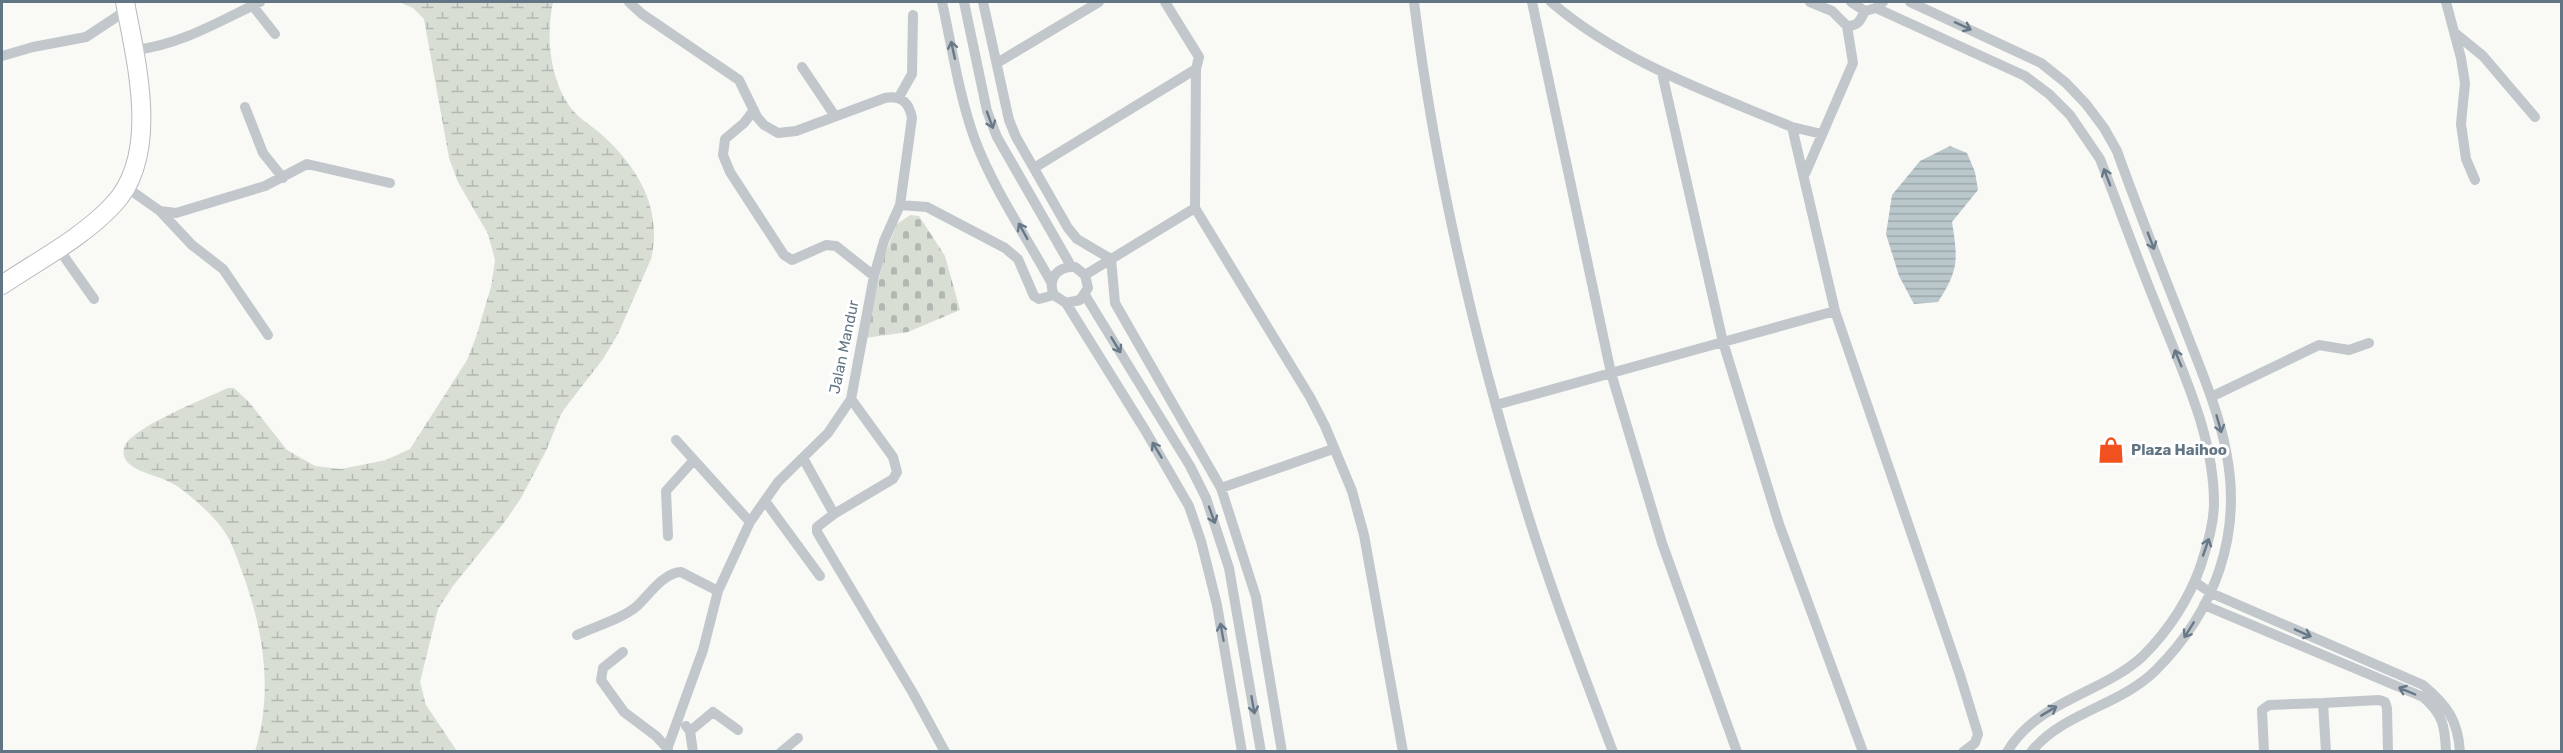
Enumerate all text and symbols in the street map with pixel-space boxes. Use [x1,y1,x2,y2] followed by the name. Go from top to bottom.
[1953,21,1971,33] one-way arrow
[946,41,958,60] one-way arrow
[985,110,996,129] one-way arrow
[2100,168,2111,187] one-way arrow
[1017,223,1029,240] one-way arrow
[2146,231,2157,250] one-way arrow
[825,298,863,396] street label: Jalan Mandur
[1110,336,1122,353] one-way arrow
[2171,350,2182,368] one-way arrow
[2213,414,2225,433] one-way arrow
[2096,435,2126,465] shop icon: Plaza Haihoo
[2131,441,2227,459] place label: Plaza Haihoo
[1151,442,1163,459] one-way arrow
[1207,505,1218,523] one-way arrow
[2202,538,2213,557] one-way arrow
[2183,621,2196,638] one-way arrow
[1216,622,1227,642] one-way arrow
[2294,628,2312,639] one-way arrow
[2398,685,2416,696] one-way arrow
[1248,694,1259,714] one-way arrow
[2040,705,2057,717] one-way arrow

